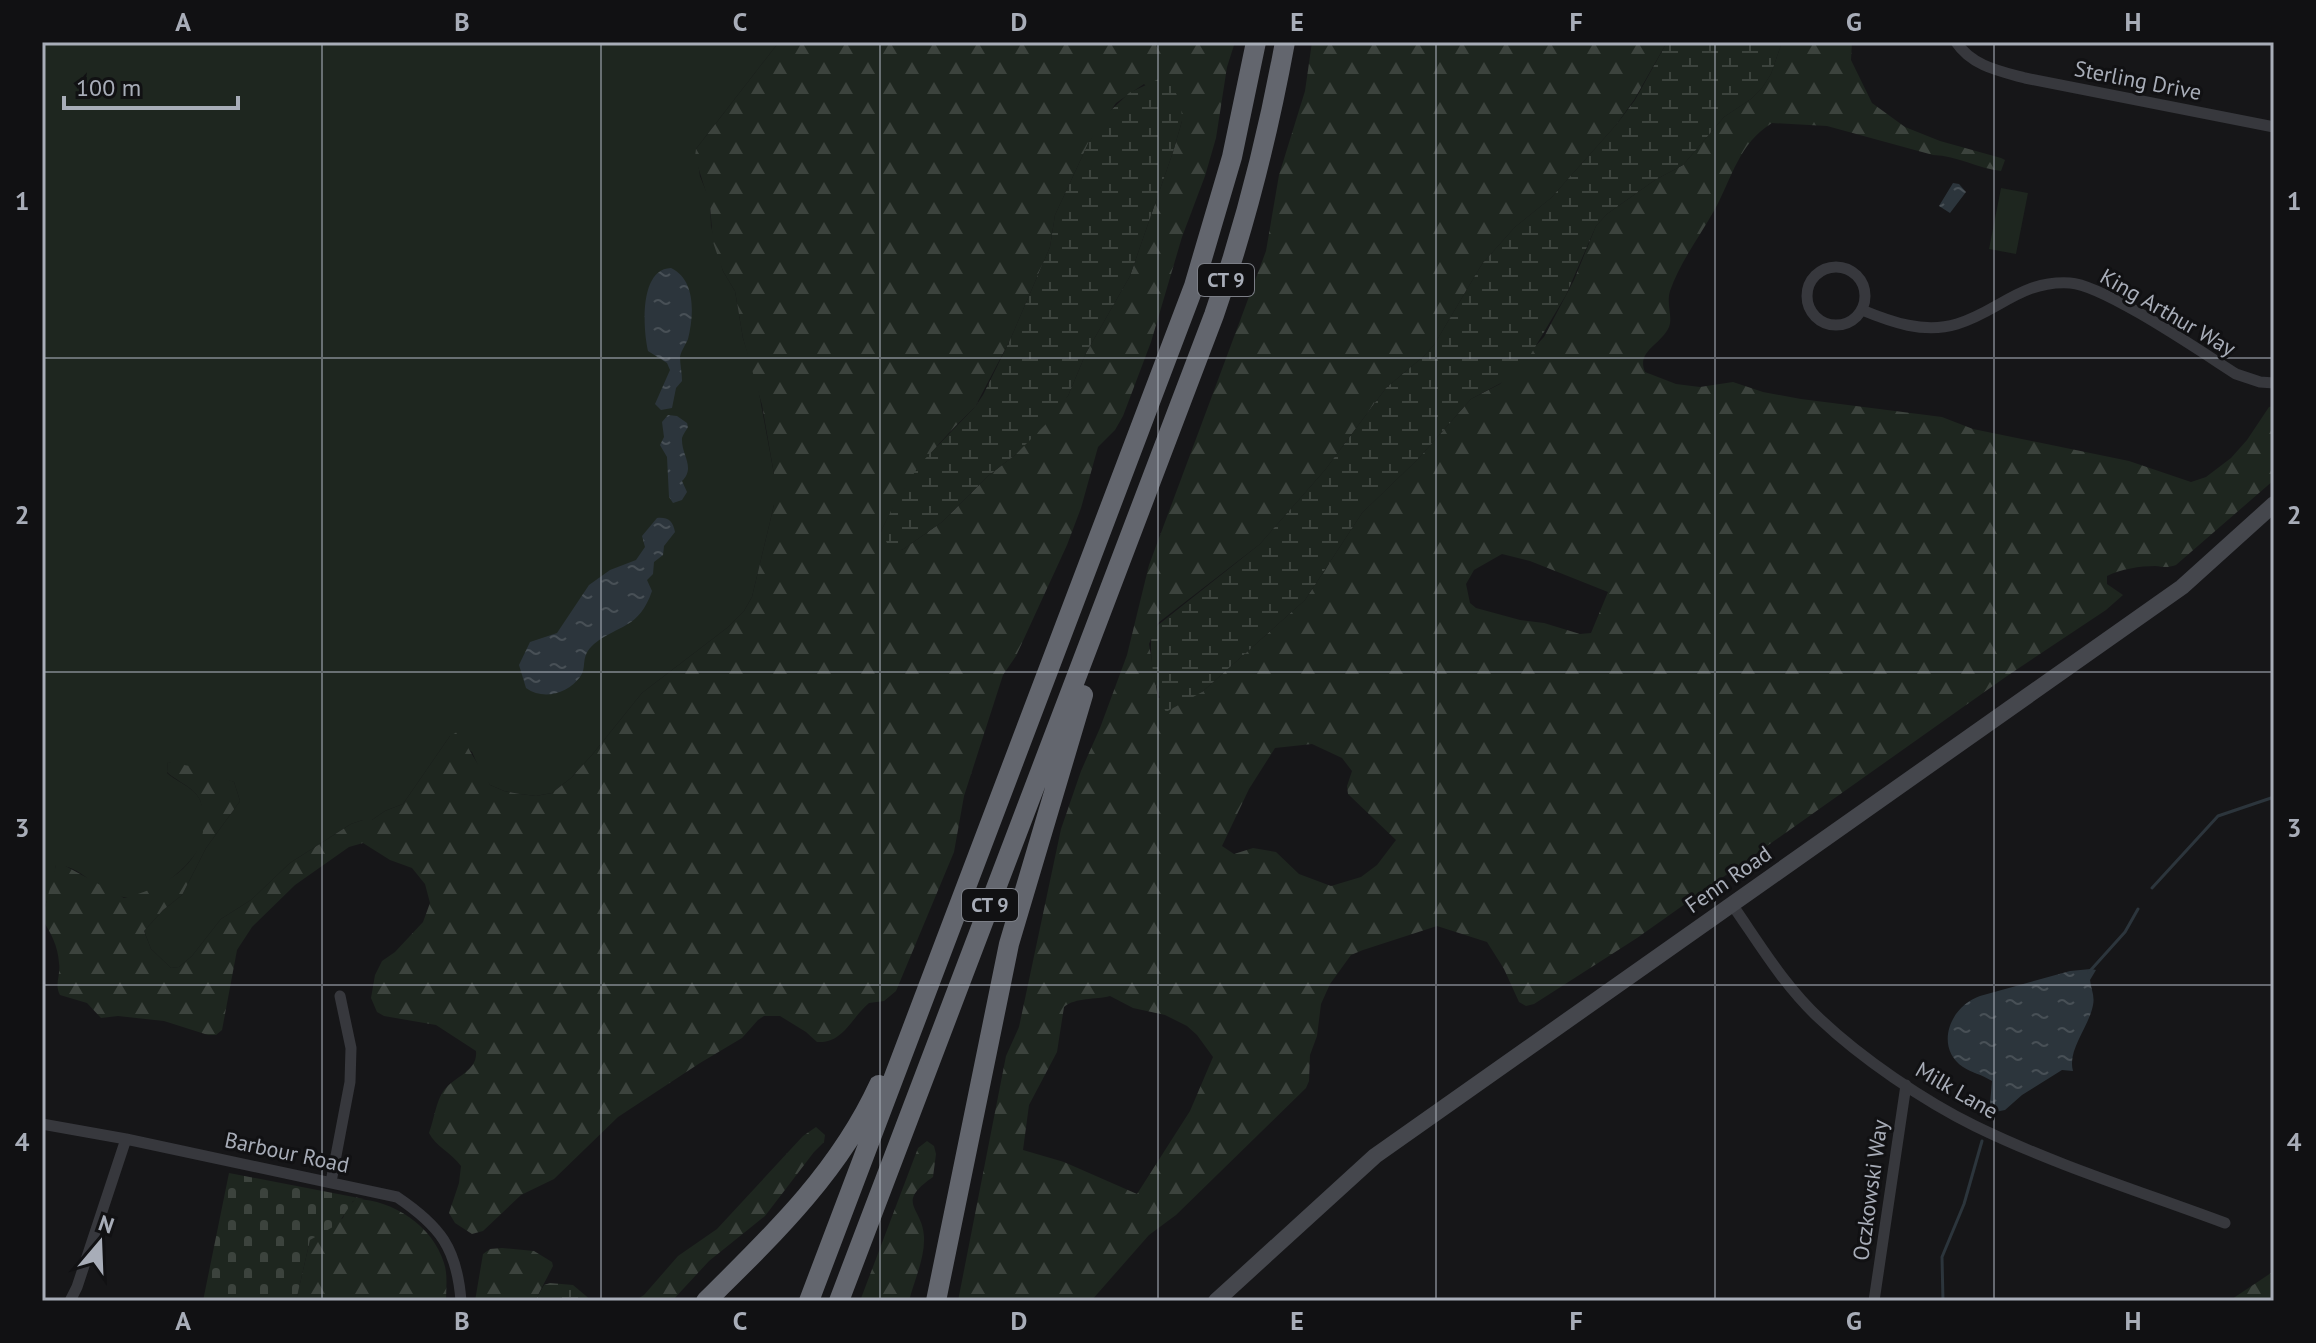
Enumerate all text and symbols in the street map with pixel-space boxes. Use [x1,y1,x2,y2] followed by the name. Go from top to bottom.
[175,5,191,38] text: A
[454,5,470,38] text: B
[733,5,747,38] text: C
[1011,5,1027,38] text: D
[1290,5,1304,38] text: E
[1569,5,1583,38] text: F
[1846,5,1862,38] text: G
[2125,5,2141,38] text: H
[2072,54,2204,106] street label: Sterling Drive
[64,60,238,110] scale bar
[76,72,141,103] text: 100 m
[15,184,29,217] text: 1
[2287,184,2301,217] text: 1
[2095,262,2242,363] street label: King Arthur Way
[1198,264,1254,296] road number: CT 9
[15,498,29,531] text: 2
[2287,498,2301,531] text: 2
[15,811,29,844] text: 3
[2287,811,2301,844] text: 3
[1679,839,1777,919] street label: Fenn Road
[962,889,1018,921] road number: CT 9
[1911,1055,2003,1125] street label: Milk Lane
[1846,1117,1894,1262] street label: Oczkowski Way
[15,1125,30,1158] text: 4
[222,1125,352,1179] street label: Barbour Road
[2287,1125,2302,1158] text: 4
[60,1203,140,1283] north arrow
[95,1208,118,1240] text: N
[175,1304,191,1337] text: A
[454,1304,470,1337] text: B
[733,1304,747,1337] text: C
[1011,1304,1027,1337] text: D
[1290,1304,1304,1337] text: E
[1569,1304,1583,1337] text: F
[1846,1304,1862,1337] text: G
[2125,1304,2141,1337] text: H

